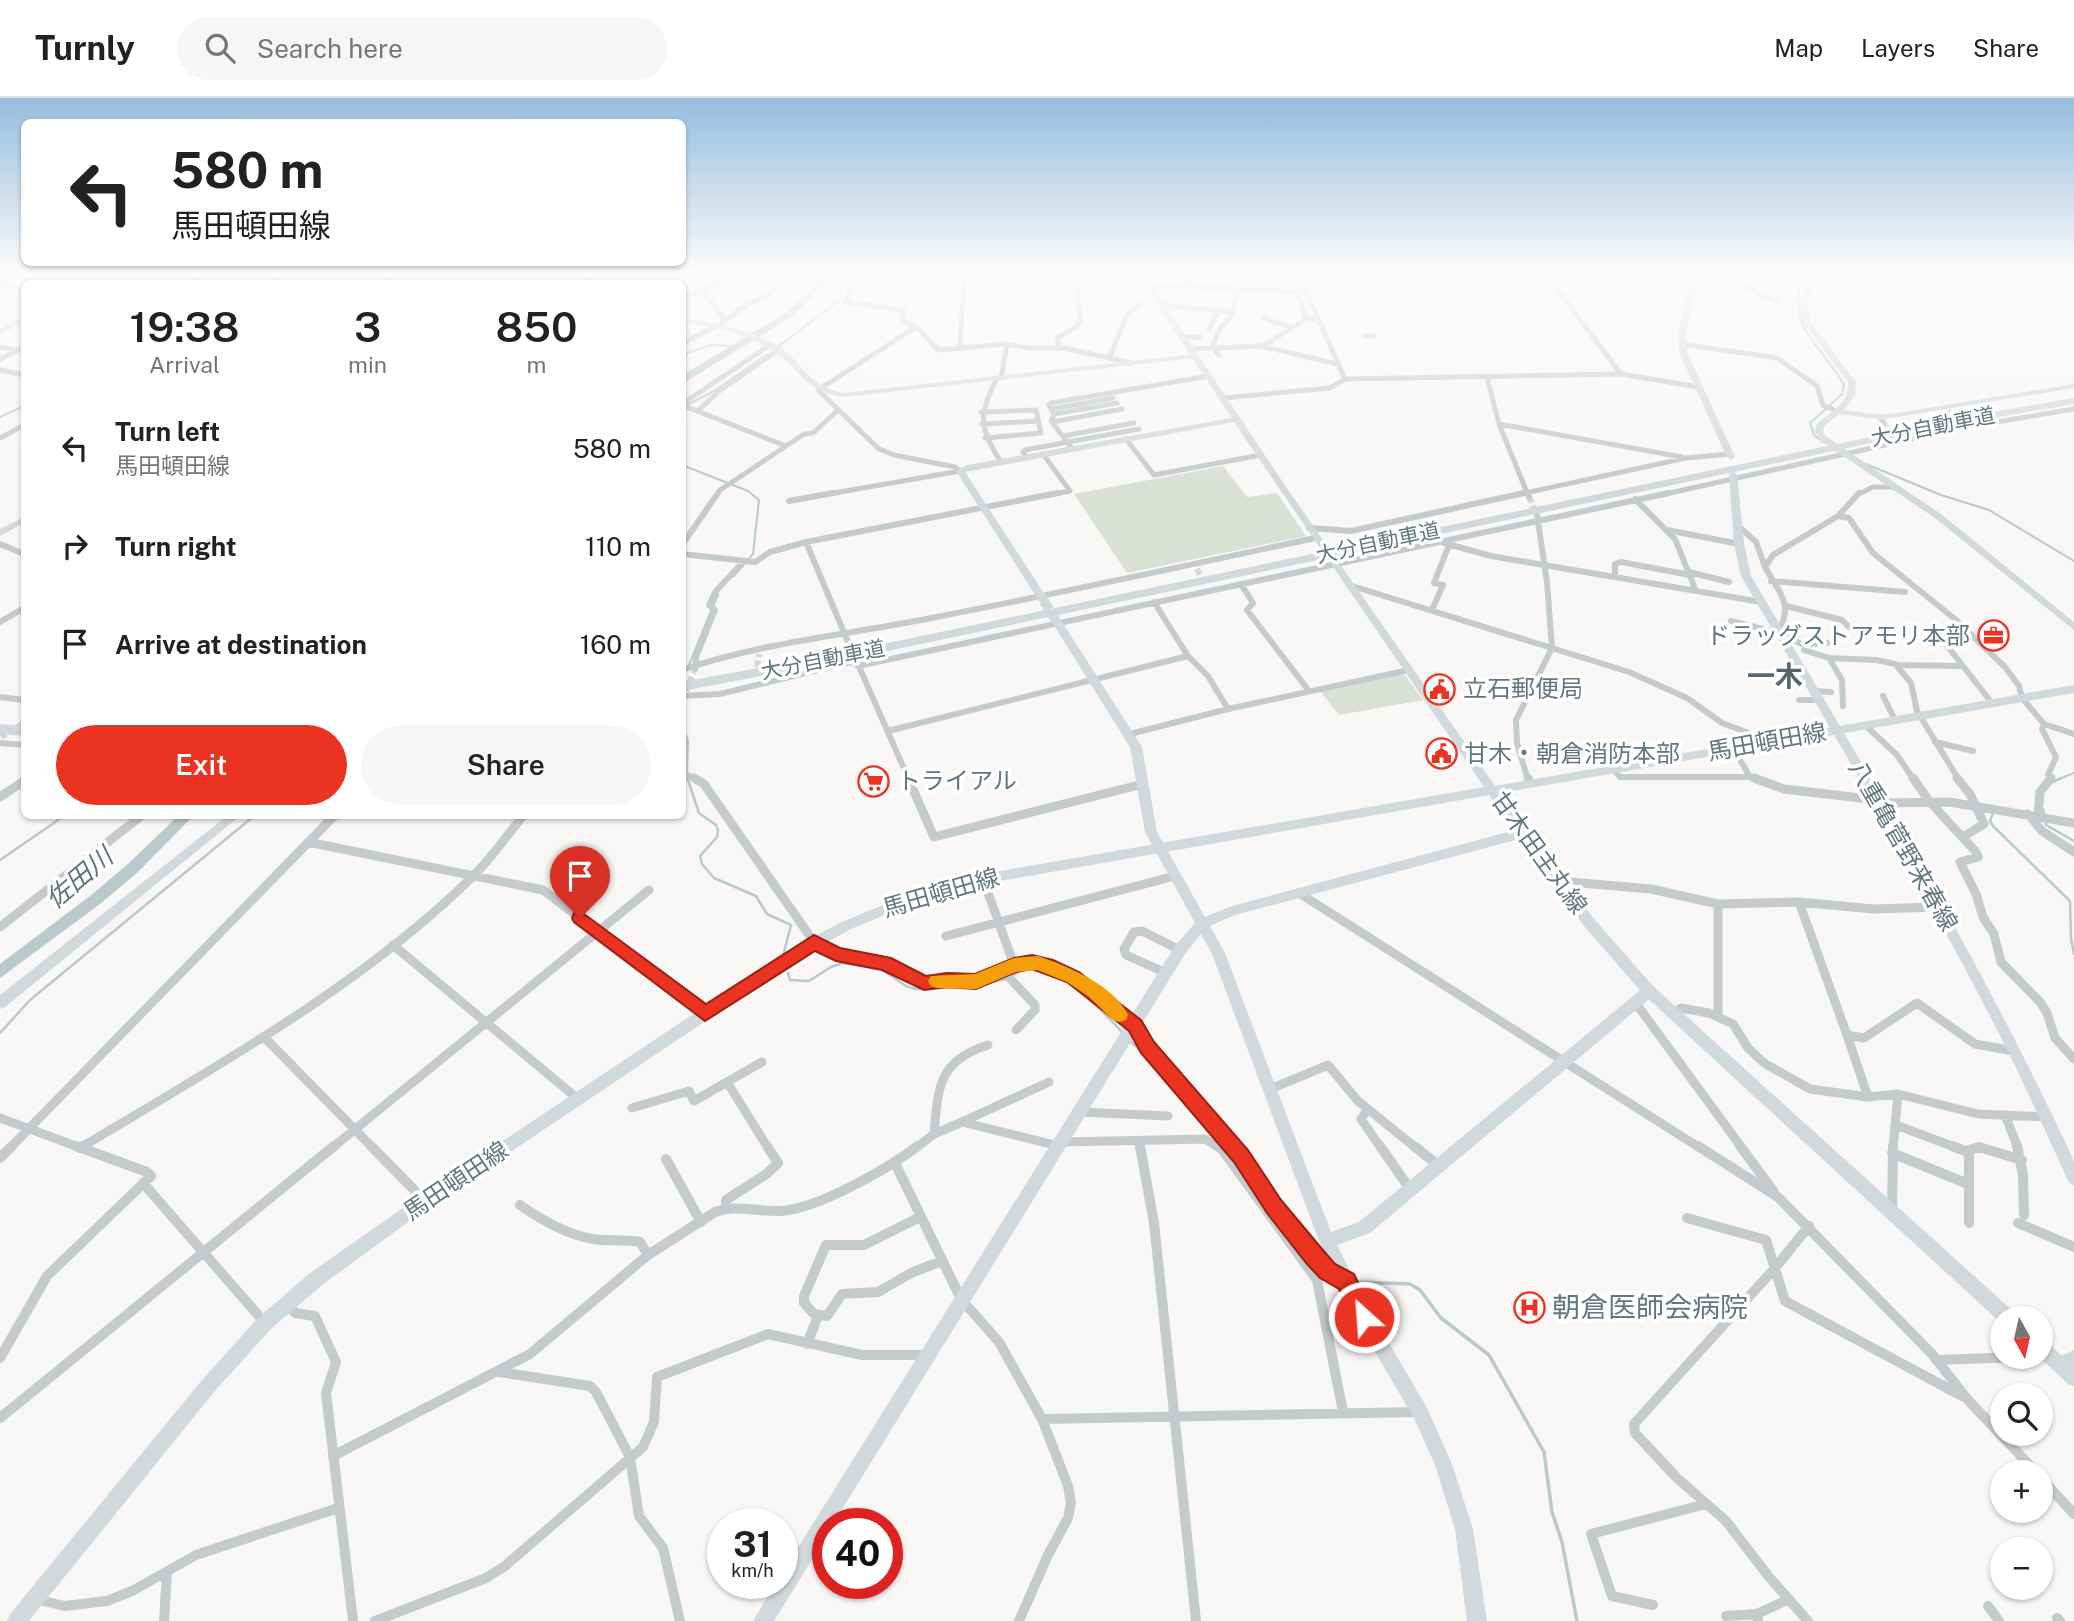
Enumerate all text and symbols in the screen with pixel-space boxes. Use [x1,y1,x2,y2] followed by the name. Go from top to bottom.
[177,17,667,80] search box
[35,29,135,67] text: Turnly
[201,29,239,67] icon: search
[257,33,403,64] text: Search here
[1774,34,1823,62] text: Map
[1861,34,1935,62] text: Layers
[1973,34,2039,62] text: Share
[171,141,323,199] text: 580 m
[56,147,147,238] icon: left
[171,207,331,244] text: 馬田頓田線
[130,302,239,351] text: 19:38
[354,302,381,351] text: 3
[496,302,577,351] text: 850
[149,351,220,378] text: Arrival
[348,351,387,378] text: min
[527,351,546,378] text: m
[1869,402,1997,451] street label: 大分自動車道
[115,416,220,447] text: Turn left
[56,429,94,467] icon: left
[573,433,651,464] text: 580 m
[115,452,230,479] text: 馬田頓田線
[1314,517,1442,568] street label: 大分自動車道
[56,527,94,565] icon: right
[115,531,237,562] text: Turn right
[585,531,651,562] text: 110 m
[1976,619,2010,653] office icon: ドラッグストアモリ本部
[1706,621,1970,649] place label: ドラッグストアモリ本部
[56,625,94,663] icon: arrive
[115,629,367,660] text: Arrive at destination
[580,629,651,660] text: 160 m
[759,635,887,684] street label: 大分自動車道
[1747,659,1803,692] district label: 一木
[1423,672,1457,706] public building icon: 立石郵便局
[1463,674,1583,702] place label: 立石郵便局
[1705,717,1828,765] street label: 馬田頓田線
[56,725,347,805] button: Exit
[361,725,651,805] button: Share
[1424,737,1458,771] public building icon: 甘木・朝倉消防本部
[1464,739,1680,767] place label: 甘木・朝倉消防本部
[1844,755,1964,936] street label: 八重亀菅野来春線
[857,764,891,798] supermarket icon: トライアル
[897,766,1017,794] place label: トライアル
[1486,786,1593,919] street label: 甘木田主丸線
[39,839,121,915] water label: 佐田川
[550,846,610,918] pin
[561,857,599,895] icon: arrive
[879,862,1002,922] street label: 馬田頓田線
[398,1135,513,1225] street label: 馬田頓田線
[1327,1280,1401,1354] position arrow
[1512,1290,1546,1324] hospital icon: 朝倉医師会病院
[1552,1290,1748,1323] place label: 朝倉医師会病院
[1990,1306,2053,1368] north arrow
[1990,1306,2053,1600] map controls
[1990,1383,2053,1446] button: search
[1990,1460,2053,1523] button: +
[812,1508,903,1599] speed limit sign: 40
[733,1524,772,1565] text: 31
[1990,1537,2053,1600] button: −
[731,1560,774,1581] text: km/h

